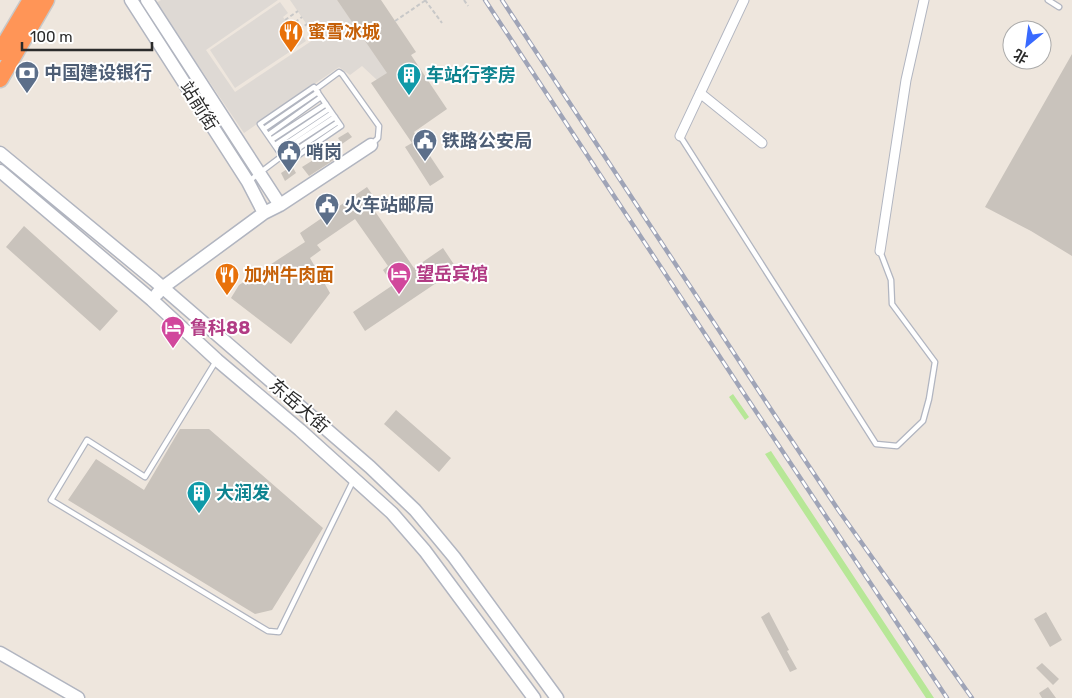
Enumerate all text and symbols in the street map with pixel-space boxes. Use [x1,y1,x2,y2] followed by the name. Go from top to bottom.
[278,19,304,53] restaurant icon: 蜜雪冰城
[22,20,152,52] scale bar
[1002,20,1052,70] north arrow
[308,21,380,43] place label: 蜜雪冰城
[30,28,72,46] text: 100 m
[1011,45,1031,67] text: 北
[14,60,40,94] bank icon: 中国建设银行
[44,62,152,84] place label: 中国建设银行
[396,62,422,96] building icon: 车站行李房
[426,64,516,86] place label: 车站行李房
[175,77,223,135] street label: 站前街
[412,128,438,162] public building icon: 铁路公安局
[442,130,532,152] place label: 铁路公安局
[276,139,302,173] public building icon: 哨岗
[306,141,342,163] place label: 哨岗
[314,192,340,226] public building icon: 火车站邮局
[344,194,434,216] place label: 火车站邮局
[386,261,412,295] hotel icon: 望岳宾馆
[214,262,240,296] restaurant icon: 加州牛肉面
[416,263,488,285] place label: 望岳宾馆
[244,264,334,286] place label: 加州牛肉面
[160,315,186,349] hotel icon: 鲁科88
[190,317,250,339] place label: 鲁科88
[265,374,333,438] street label: 东岳大街
[186,480,212,514] building icon: 大润发
[216,482,270,504] place label: 大润发

